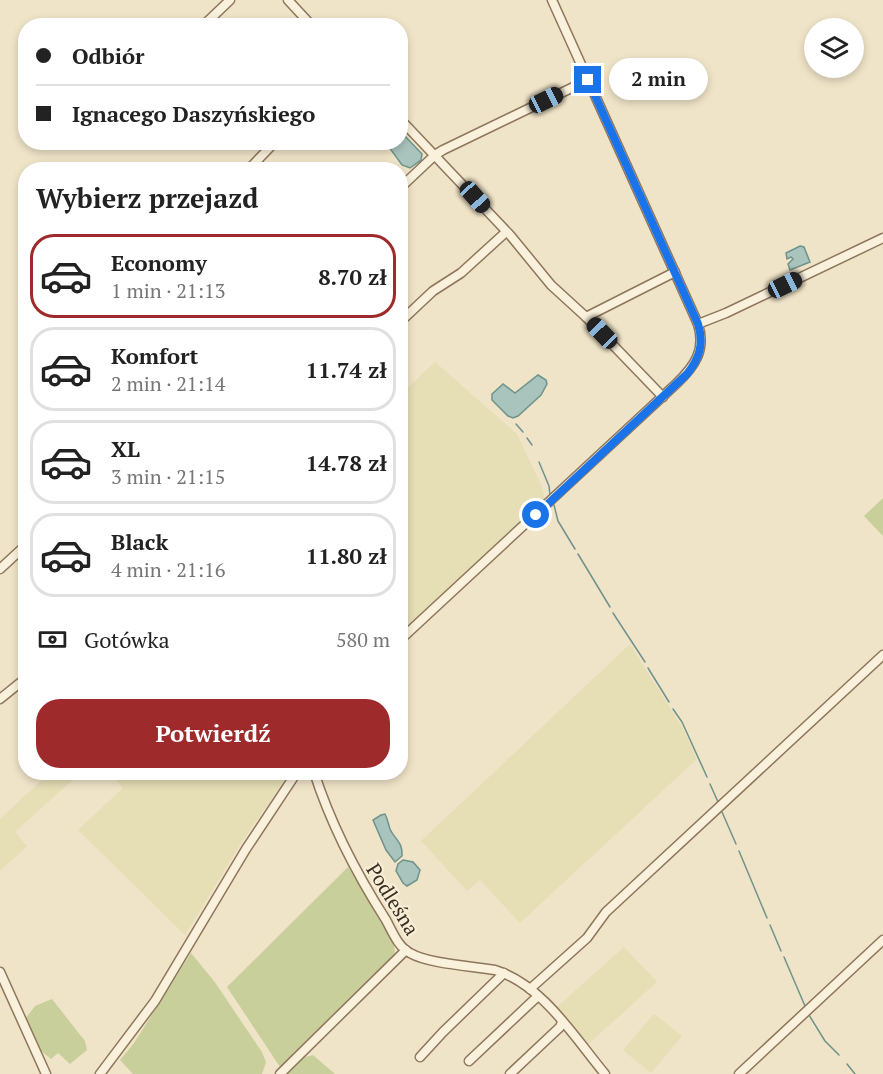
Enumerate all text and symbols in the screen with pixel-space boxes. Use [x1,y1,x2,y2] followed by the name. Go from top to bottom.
[804,18,864,78] map controls
[804,18,864,78] button: layers
[72,41,145,70] text: Odbiór
[609,59,708,101] callout: 2 min
[631,65,686,92] text: 2 min
[574,66,601,93] route end
[526,84,566,116] car
[72,99,315,128] text: Ignacego Daszyńskiego
[456,178,494,216] car
[36,180,258,216] text: Wybierz przejazd
[111,248,207,277] text: Economy
[39,249,93,303] icon: car
[318,262,387,291] text: 8.70 zł
[765,269,805,301] car
[111,277,225,304] text: 1 min · 21:13
[583,314,621,352] car
[111,341,198,370] text: Komfort
[39,342,93,396] icon: car
[306,355,387,384] text: 11.74 zł
[111,370,225,397] text: 2 min · 21:14
[111,434,140,463] text: XL
[39,435,93,489] icon: car
[306,448,387,477] text: 14.78 zł
[111,463,225,490] text: 3 min · 21:15
[522,501,549,528] route start
[111,527,168,556] text: Black
[39,528,93,582] icon: car
[306,541,387,570] text: 11.80 zł
[111,556,225,583] text: 4 min · 21:16
[36,623,69,656] icon: cash
[84,625,170,654] text: Gotówka
[336,626,390,653] text: 580 m
[36,699,390,768] button: Potwierdź
[360,858,426,940] street label: Podleśna

